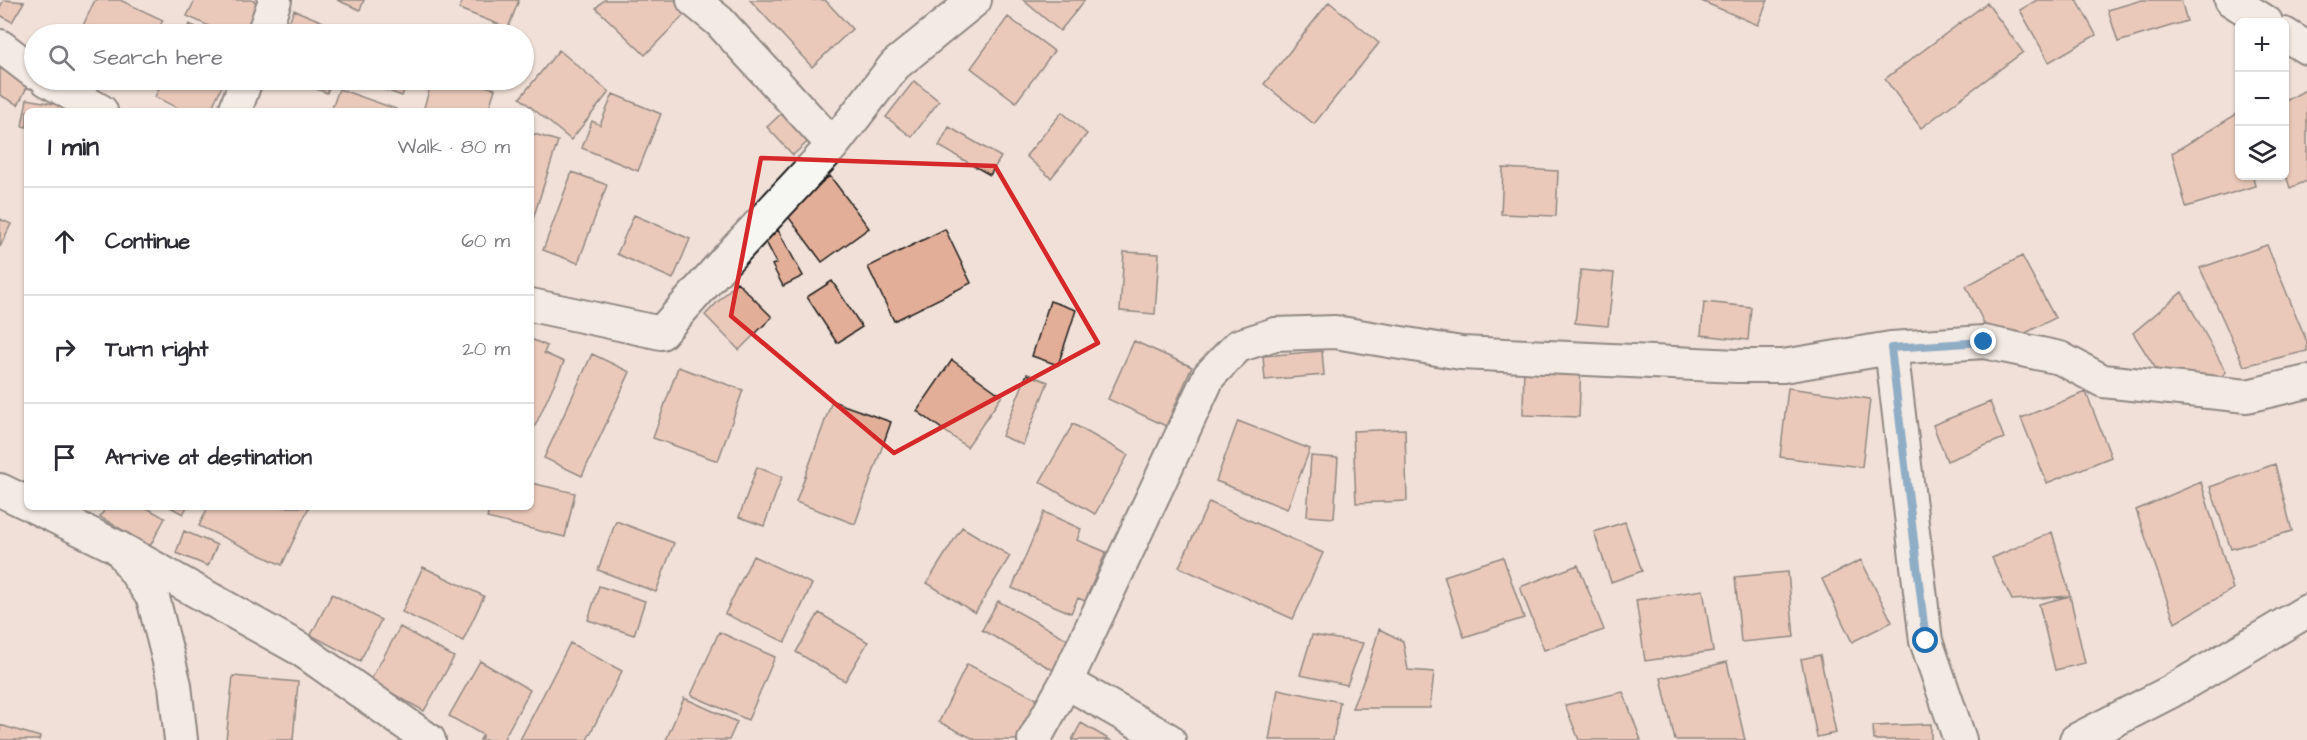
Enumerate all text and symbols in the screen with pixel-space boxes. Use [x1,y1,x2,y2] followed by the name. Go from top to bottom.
[2235,18,2289,180] map controls
[2235,18,2289,72] button: +
[24,24,534,90] search box
[45,41,78,74] icon: search
[93,42,223,73] text: Search here
[2235,72,2289,126] button: −
[2235,126,2289,180] button: layers
[48,129,99,165] text: 1 min
[398,133,510,161] text: Walk · 80 m
[48,225,81,258] icon: ahead
[105,226,190,257] text: Continue
[461,227,510,255] text: 60 m
[1970,328,1996,354] route end
[48,333,81,366] icon: right
[105,334,208,365] text: Turn right
[462,335,510,363] text: 20 m
[48,441,81,474] icon: arrive
[105,442,312,473] text: Arrive at destination
[1912,627,1938,653] route start

